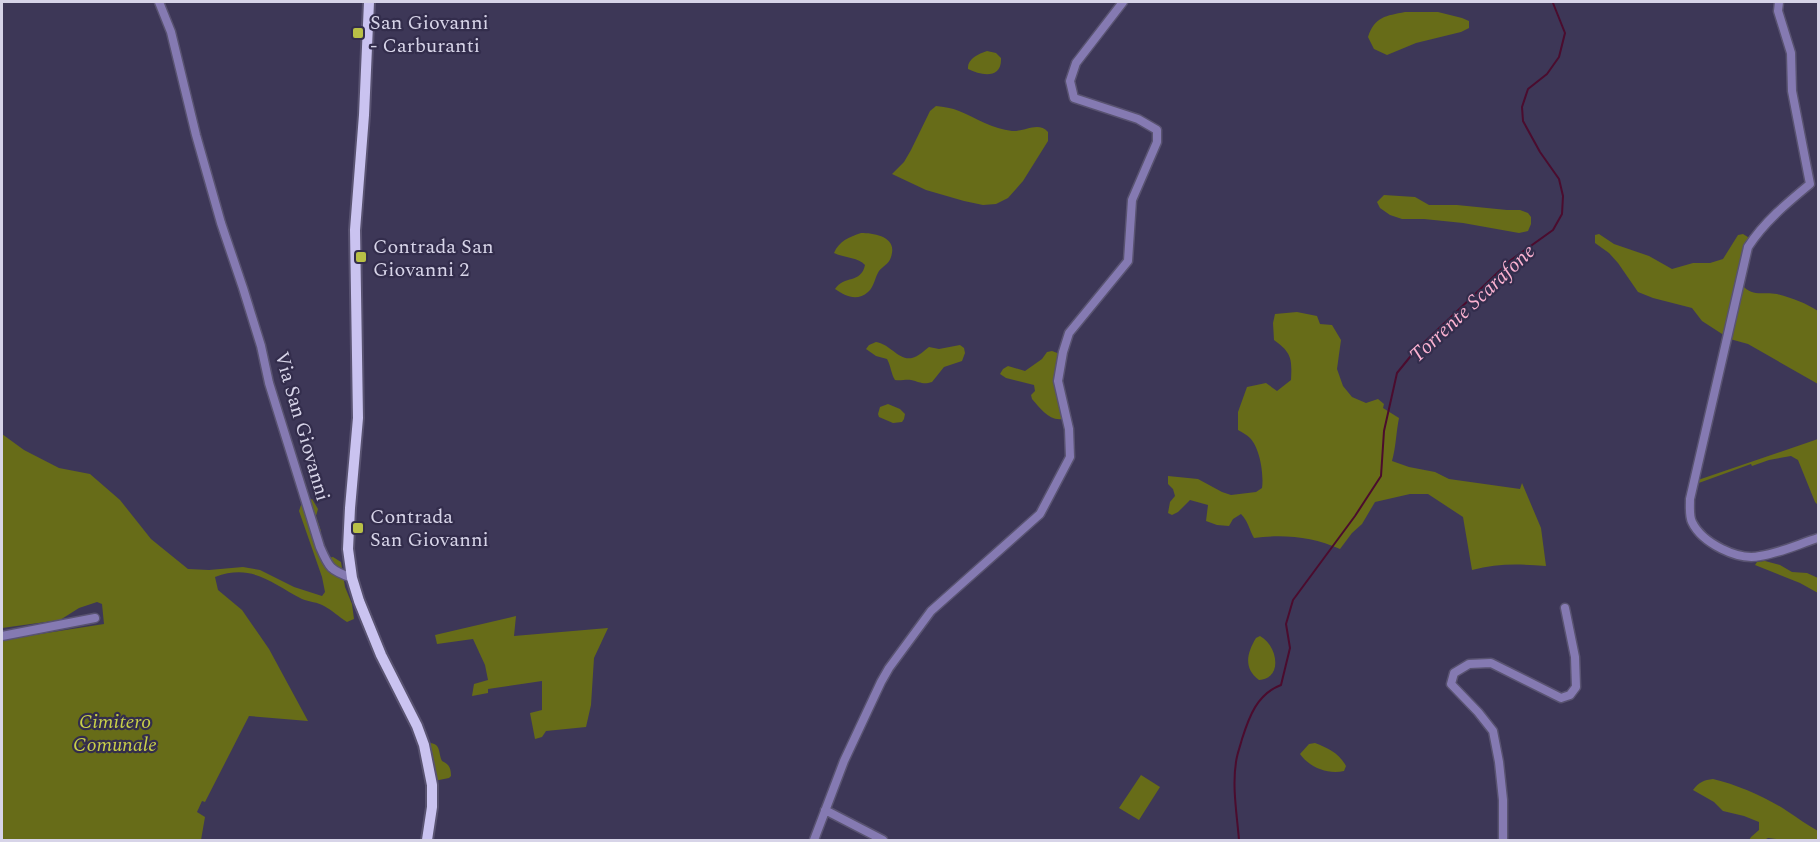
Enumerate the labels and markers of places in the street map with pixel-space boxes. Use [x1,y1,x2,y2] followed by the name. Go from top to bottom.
[370,8,489,61] place label: San Giovanni - Carburanti
[351,26,365,40] marker: San Giovanni - Carburanti
[373,232,494,285] place label: Contrada San Giovanni 2
[354,250,368,264] marker: Contrada San Giovanni 2
[370,502,489,555] place label: Contrada San Giovanni
[351,521,365,535] marker: Contrada San Giovanni

